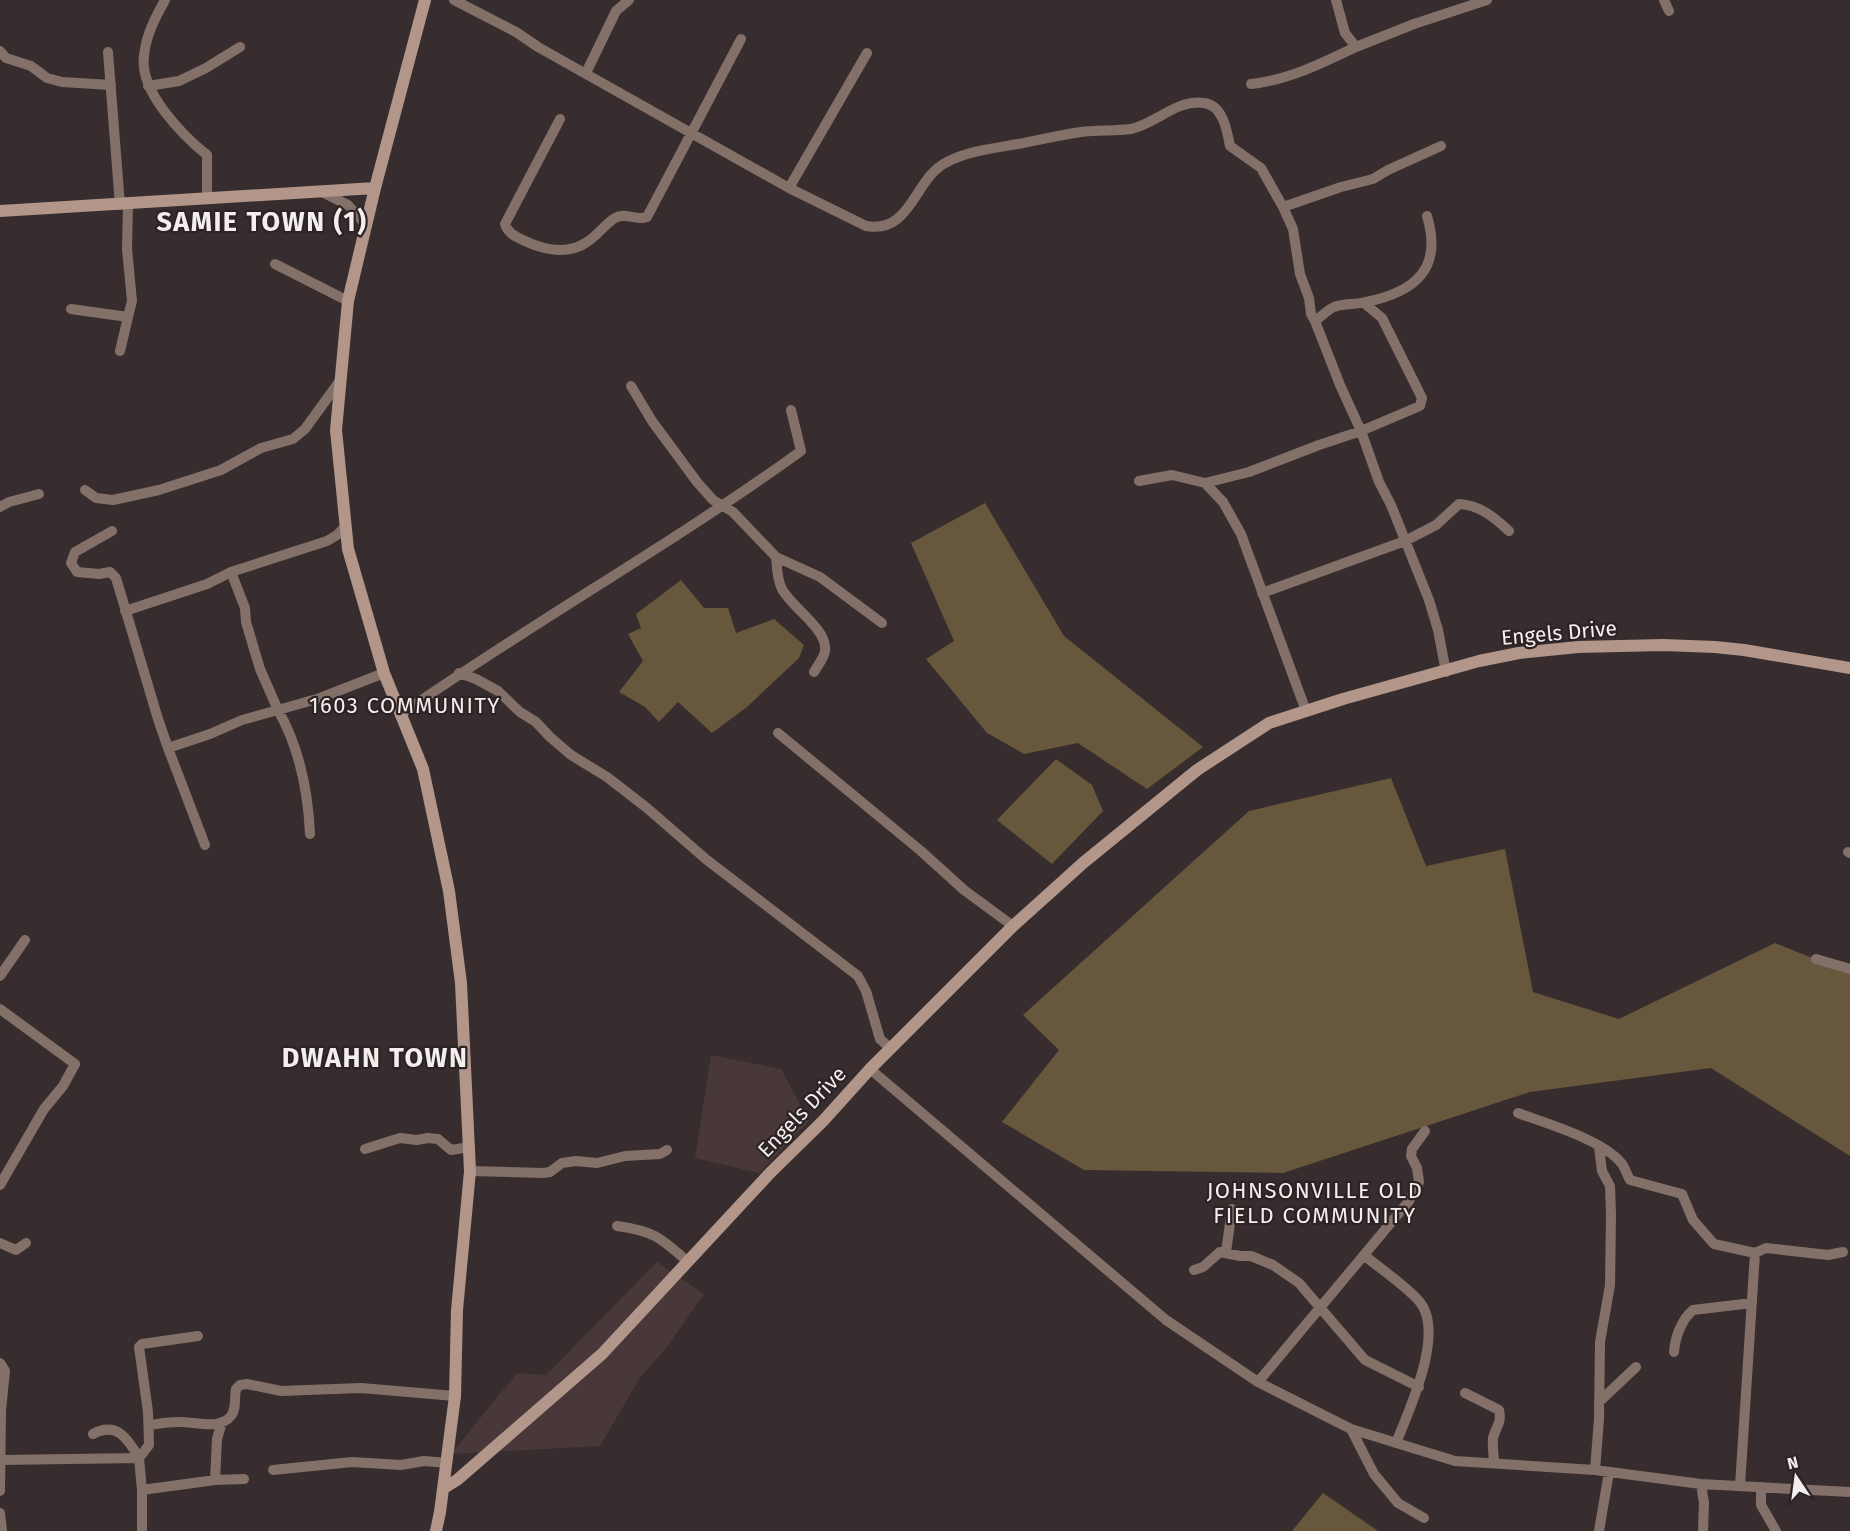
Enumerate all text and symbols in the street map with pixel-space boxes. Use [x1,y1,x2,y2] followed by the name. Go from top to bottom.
[157,206,367,238] district label: SAMIE TOWN (1)
[1500,615,1618,651] street label: Engels Drive
[309,692,501,719] district label: 1603 COMMUNITY
[282,1042,468,1074] district label: DWAHN TOWN
[752,1061,852,1163] street label: Engels Drive
[1207,1177,1423,1229] district label: JOHNSONVILLE OLD FIELD COMMUNITY
[1766,1447,1826,1507] north arrow
[1785,1452,1800,1473] text: N

